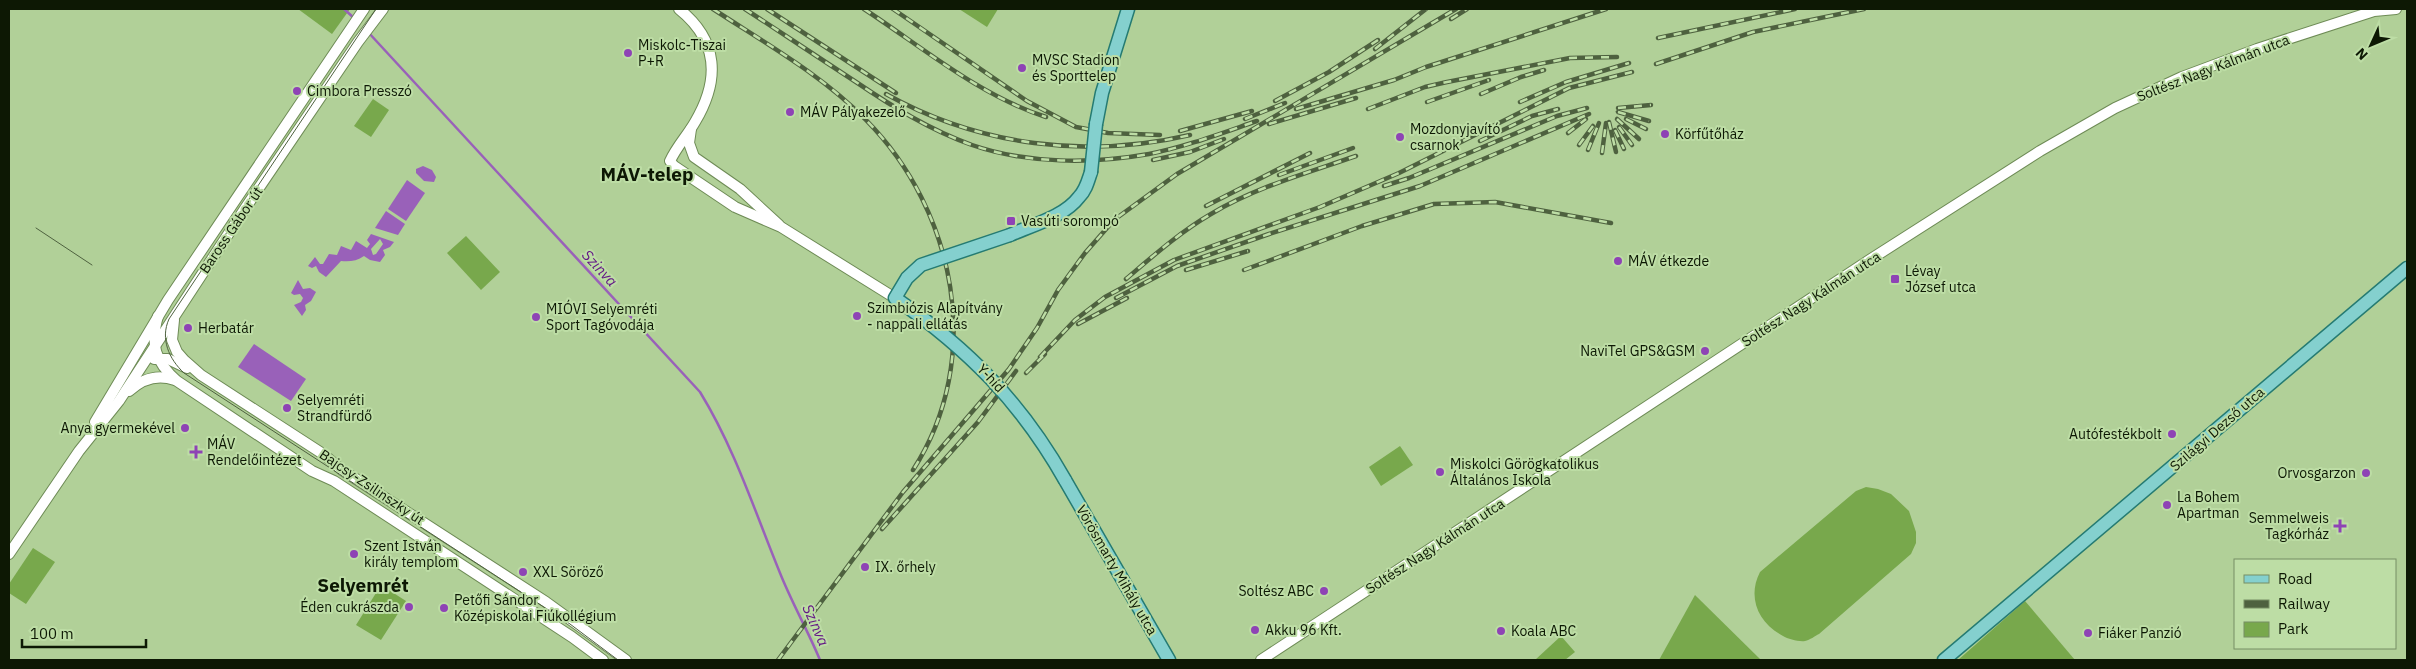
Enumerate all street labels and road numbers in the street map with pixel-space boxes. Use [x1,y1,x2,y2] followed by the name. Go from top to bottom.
[2134,30,2292,105] street label: Soltész Nagy Kálmán utca
[195,183,267,277] street label: Baross Gábor út
[1738,247,1884,351] street label: Soltész Nagy Kálmán utca
[973,360,1009,396] street label: Y-híd
[2166,383,2268,475] street label: Szilágyi Dezső utca
[316,445,428,529] street label: Bajcsy-Zsilinszky út
[1362,494,1508,598] street label: Soltész Nagy Kálmán utca
[1072,502,1162,639] street label: Vörösmarty Mihály utca

